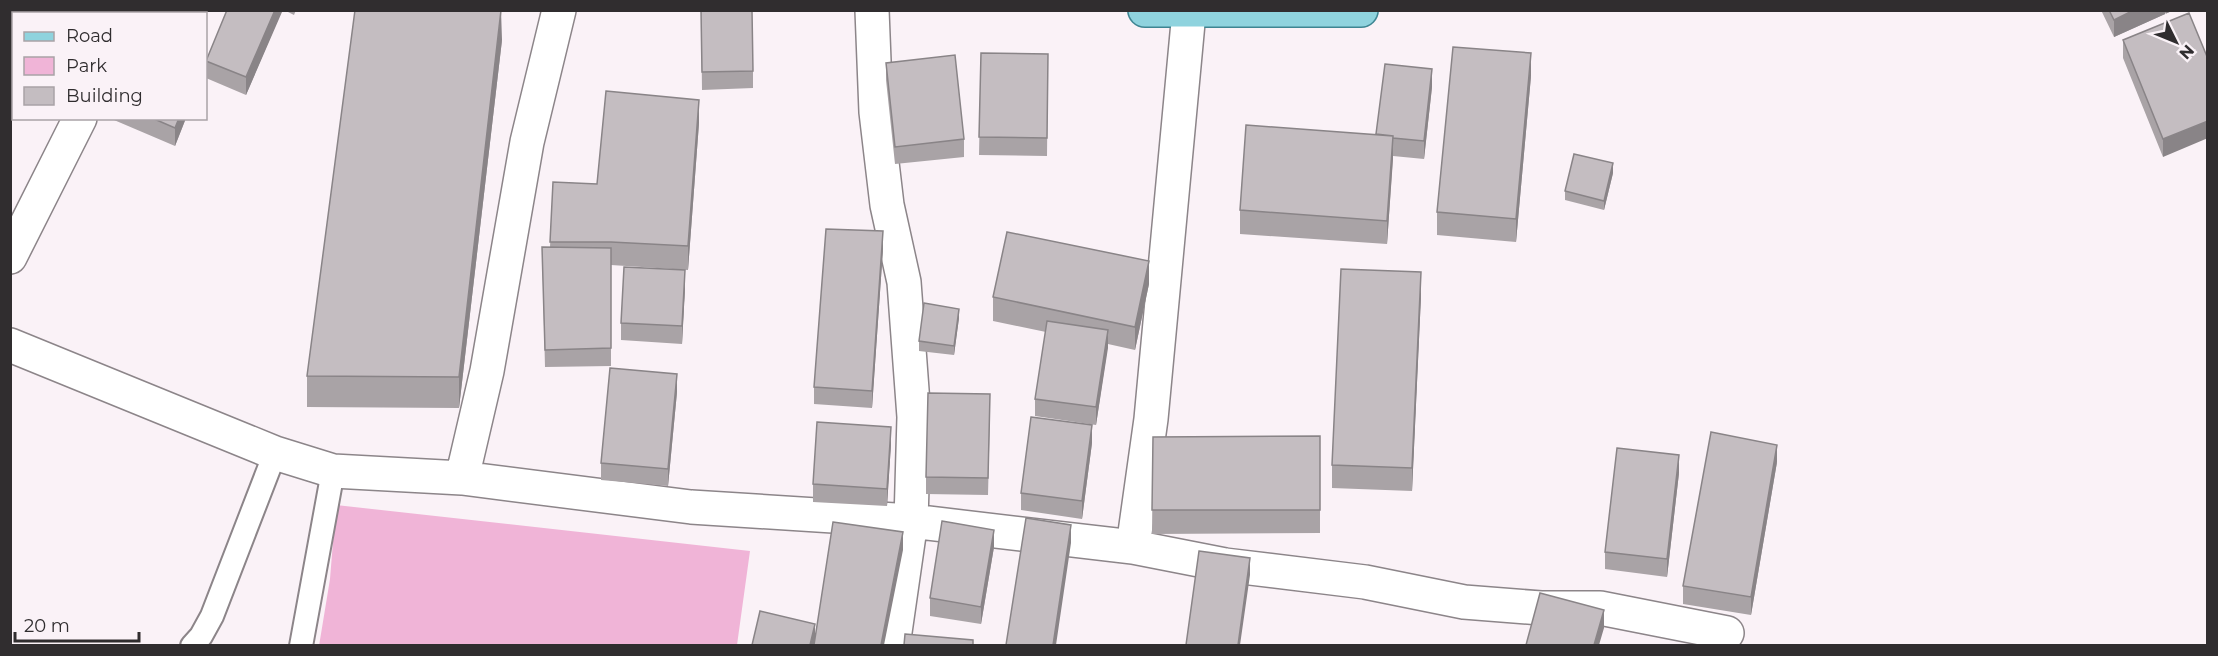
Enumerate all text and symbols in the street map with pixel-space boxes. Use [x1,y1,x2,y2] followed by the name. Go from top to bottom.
[12,12,207,120] legend
[2146,12,2206,72] north arrow
[66,25,113,47] text: Road
[2175,41,2198,63] text: N
[66,55,107,77] text: Park
[66,85,143,107] text: Building
[15,605,140,643] scale bar
[24,615,70,637] text: 20 m

